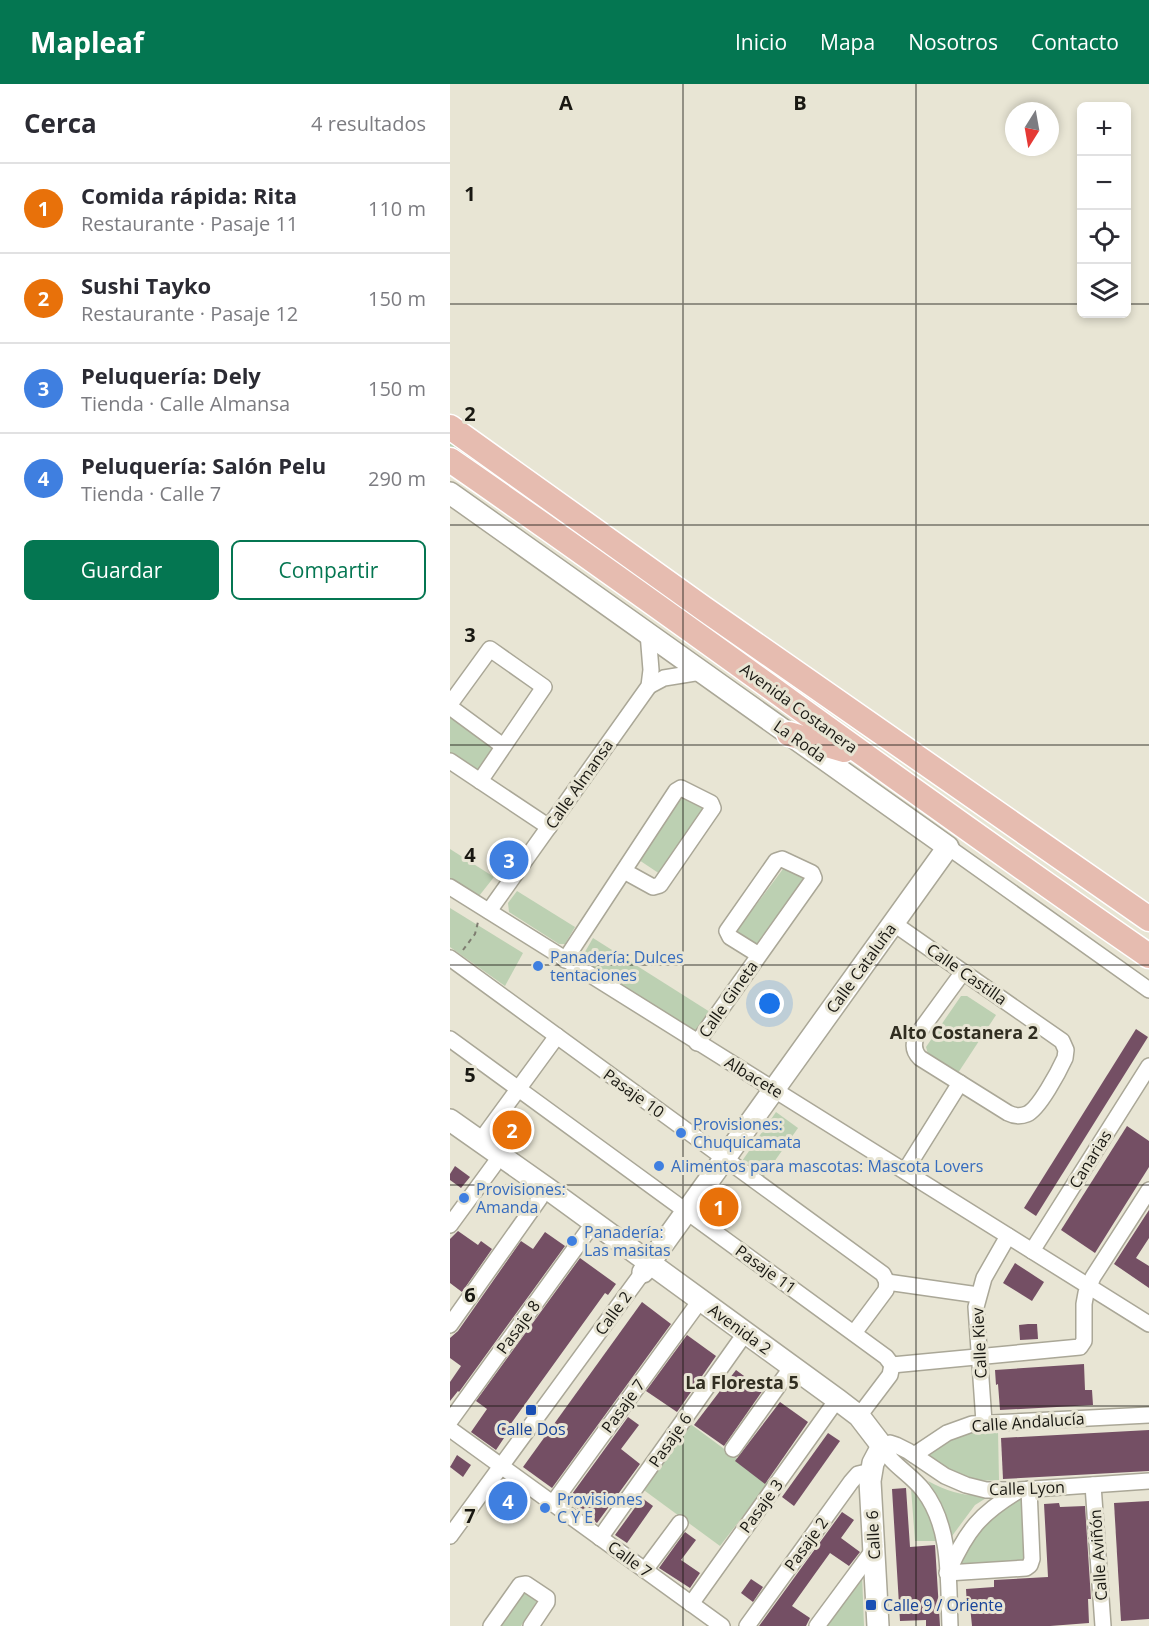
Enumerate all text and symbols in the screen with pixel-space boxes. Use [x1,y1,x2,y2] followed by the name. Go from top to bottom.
[30,23,144,61] text: Mapleaf
[735,28,787,56] text: Inicio
[820,28,875,56] text: Mapa
[908,28,998,56] text: Nosotros
[1031,28,1119,56] text: Contacto
[559,89,573,116] text: A
[793,89,807,116] text: B
[1005,102,1059,156] north arrow
[1077,102,1131,318] map controls
[1077,102,1131,156] button: +
[24,105,97,141] text: Cerca
[311,110,426,137] text: 4 resultados
[1077,156,1131,210] button: −
[81,180,297,210] text: Comida rápida: Rita
[464,180,476,207] text: 1
[38,195,49,222] text: 1
[368,195,426,222] text: 110 m
[81,210,298,237] text: Restaurante · Pasaje 11
[1077,210,1131,264] button: locate
[1077,264,1131,318] button: layers
[81,270,211,300] text: Sushi Tayko
[38,285,49,312] text: 2
[368,285,426,312] text: 150 m
[81,300,298,327] text: Restaurante · Pasaje 12
[81,360,261,390] text: Peluquería: Dely
[38,375,49,402] text: 3
[368,375,426,402] text: 150 m
[81,390,290,417] text: Tienda · Calle Almansa
[464,400,476,427] text: 2
[81,450,326,480] text: Peluquería: Salón Pelu
[38,465,49,492] text: 4
[368,465,426,492] text: 290 m
[81,480,221,507] text: Tienda · Calle 7
[24,540,219,600] button: Guardar
[231,540,426,600] button: Compartir
[464,621,476,648] text: 3
[736,658,862,758] street label: Avenida Costanera
[769,715,831,767] street label: La Roda
[540,735,618,833] street label: Calle Almansa
[490,838,528,882] pin: 3
[464,841,476,868] text: 4
[821,919,901,1017] street label: Calle Cataluña
[922,938,1012,1010] street label: Calle Castilla
[550,946,684,986] place label: Panadería: Dulces tentaciones
[693,956,763,1042] street label: Calle Gineta
[531,959,545,973] marker: Panadería: Dulces tentaciones
[755,989,784,1018] your location
[890,1020,1038,1044] district label: Alto Costanera 2
[721,1051,787,1103] street label: Albacete
[464,1061,476,1088] text: 5
[599,1063,669,1123] street label: Pasaje 10
[492,1108,532,1152] pin: 2
[693,1113,801,1153] place label: Provisiones: Chuquicamata
[674,1126,688,1140] marker: Provisiones: Chuquicamata
[1064,1126,1116,1192] street label: Canarias
[671,1155,983,1177] place label: Alimentos para mascotas: Mascota Lovers
[652,1159,666,1173] marker: Alimentos para mascotas: Mascota Lovers
[476,1178,566,1218] place label: Provisiones: Amanda
[700,1184,738,1230] pin: 1
[457,1191,471,1205] marker: Provisiones: Amanda
[584,1221,671,1261] place label: Panadería: Las masitas
[565,1234,579,1248] marker: Panadería: Las masitas
[731,1239,801,1299] street label: Pasaje 11
[464,1281,476,1308] text: 6
[590,1287,636,1339] street label: Calle 2
[491,1296,545,1358] street label: Pasaje 8
[704,1299,776,1359] street label: Avenida 2
[966,1307,992,1379] street label: Calle Kiev
[685,1370,799,1394] district label: La Floresta 5
[596,1375,650,1437] street label: Pasaje 7
[524,1403,538,1417] marker: Calle Dos
[971,1407,1085,1437] street label: Calle Andalucía
[643,1409,697,1471] street label: Pasaje 6
[496,1418,566,1440] place label: Calle Dos
[734,1475,788,1537] street label: Pasaje 3
[989,1476,1065,1500] street label: Calle Lyon
[488,1478,528,1524] pin: 4
[557,1488,643,1528] place label: Provisiones C Y E
[538,1501,552,1515] marker: Provisiones C Y E
[464,1502,476,1529] text: 7
[1084,1509,1112,1601] street label: Calle Aviñón
[861,1510,885,1560] street label: Calle 6
[779,1513,833,1575] street label: Pasaje 2
[604,1536,656,1582] street label: Calle 7
[883,1594,1003,1616] place label: Calle 9 / Oriente
[864,1598,878,1612] marker: Calle 9 / Oriente

